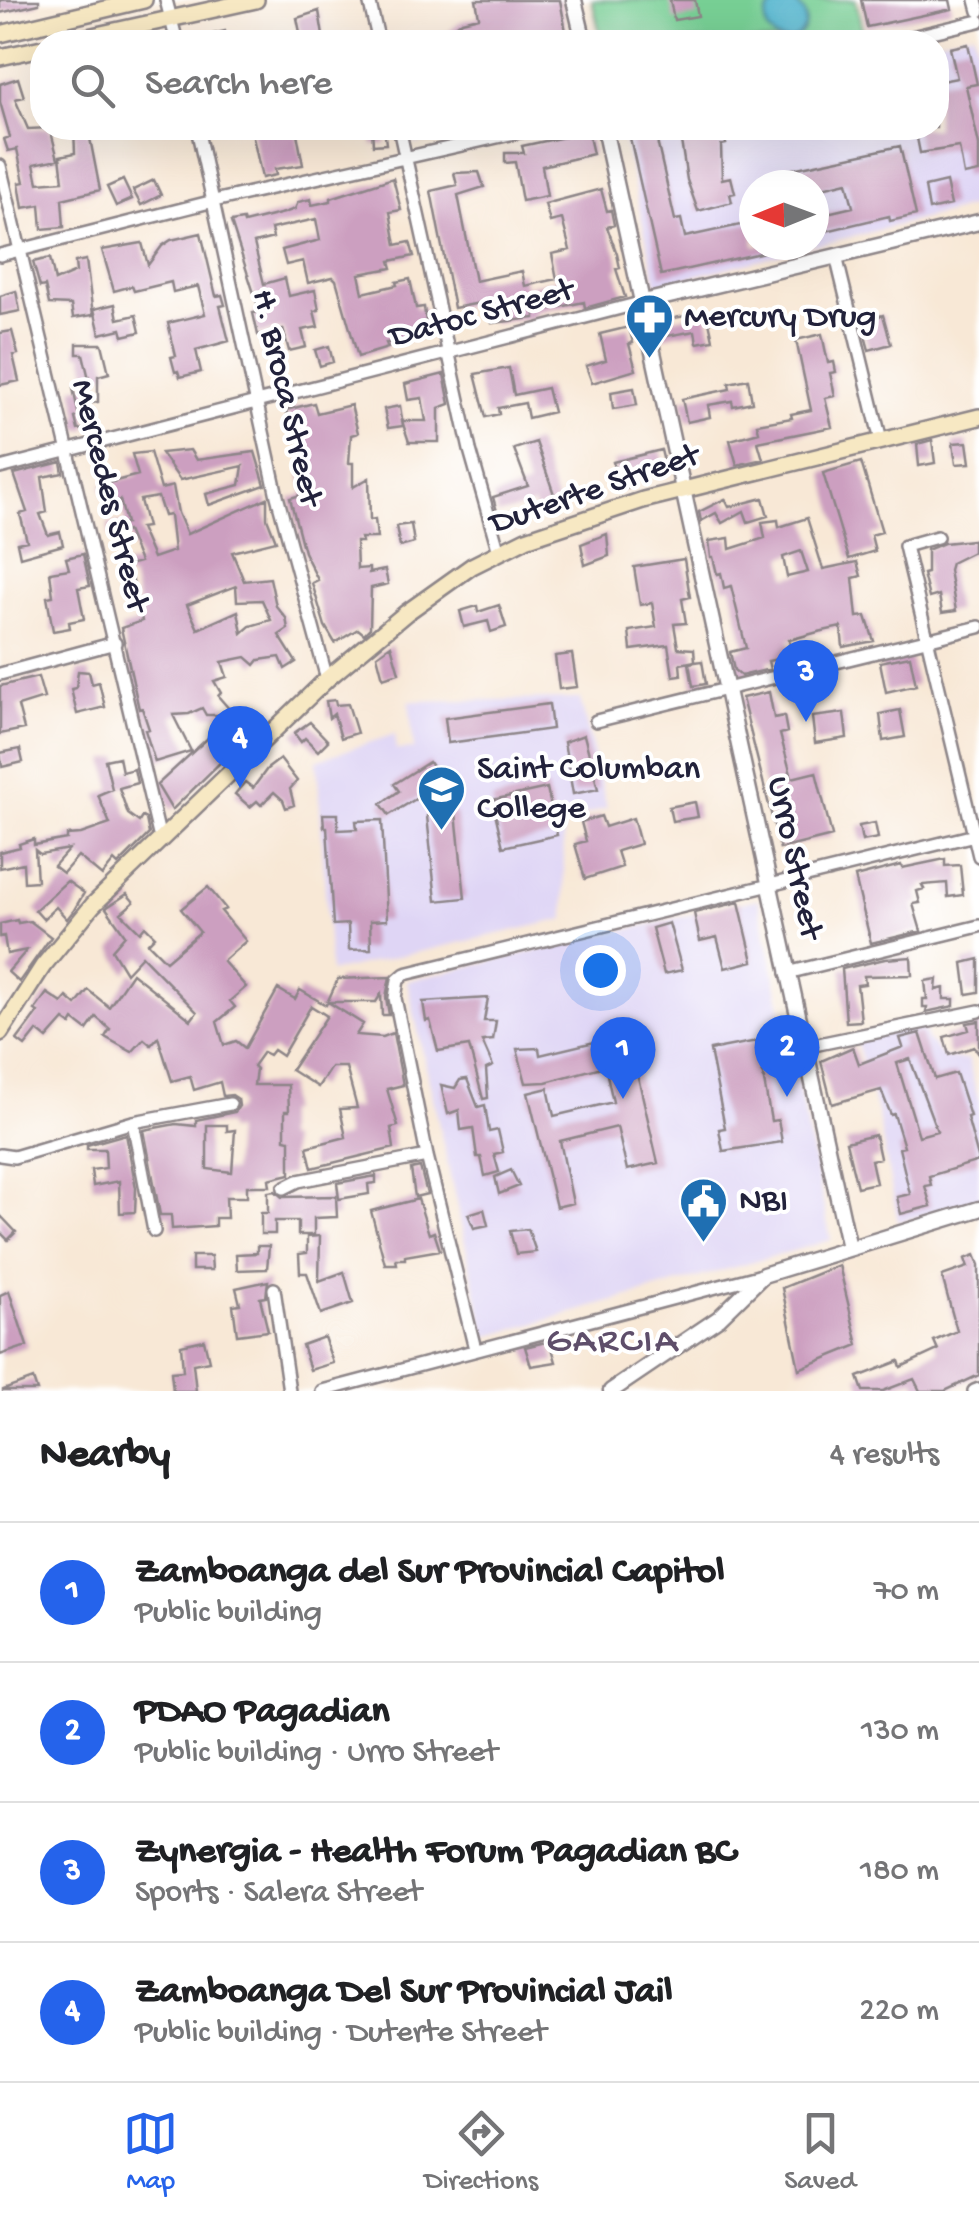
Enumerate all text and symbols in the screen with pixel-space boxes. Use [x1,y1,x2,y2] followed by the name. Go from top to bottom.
[30,30,949,140] search box
[65,58,120,113] icon: search
[145,63,332,107] text: Search here
[739,170,829,260] north arrow
[384,270,581,360] street label: Datoc Street
[240,286,330,513] street label: H. Broca Street
[623,292,675,360] pharmacy icon: Mercury Drug
[684,298,877,339] place label: Mercury Drug
[59,376,157,619] street label: Mercedes Street
[483,435,707,547] street label: Duterte Street
[774,640,838,722] pin: 3
[208,706,272,788] pin: 4
[477,750,700,831] place label: Saint Columban College
[416,764,468,832] school or university icon: Saint Columban College
[756,773,831,945] street label: Urro Street
[575,945,626,996] your location
[754,1014,820,1097] pin: 2
[590,1016,656,1099] pin: 1
[678,1176,730,1244] public building icon: NBI
[739,1182,788,1223] place label: NBI
[546,1321,680,1365] district label: GARCIA
[40,1432,170,1481] text: Nearby
[830,1437,939,1475] text: 4 results
[135,1551,725,1595] text: Zamboanga del Sur Provincial Capitol
[66,1573,79,1611] text: 1
[874,1573,939,1611] text: 70 m
[135,1595,322,1633] text: Public building
[135,1691,389,1735] text: PDAO Pagadian
[65,1713,80,1751] text: 2
[861,1713,939,1751] text: 130 m
[135,1735,498,1773] text: Public building · Urro Street
[135,1831,736,1875] text: Zynergia - Health Forum Pagadian BC
[64,1853,81,1891] text: 3
[860,1853,939,1891] text: 180 m
[135,1875,422,1913] text: Sports · Salera Street
[135,1971,673,2015] text: Zamboanga Del Sur Provincial Jail
[65,1993,80,2031] text: 4
[859,1993,939,2031] text: 220 m
[135,2015,546,2053] text: Public building · Duterte Street
[123,2106,178,2199] tab: Map
[424,2106,538,2199] tab: Directions
[784,2106,856,2199] tab: Saved

